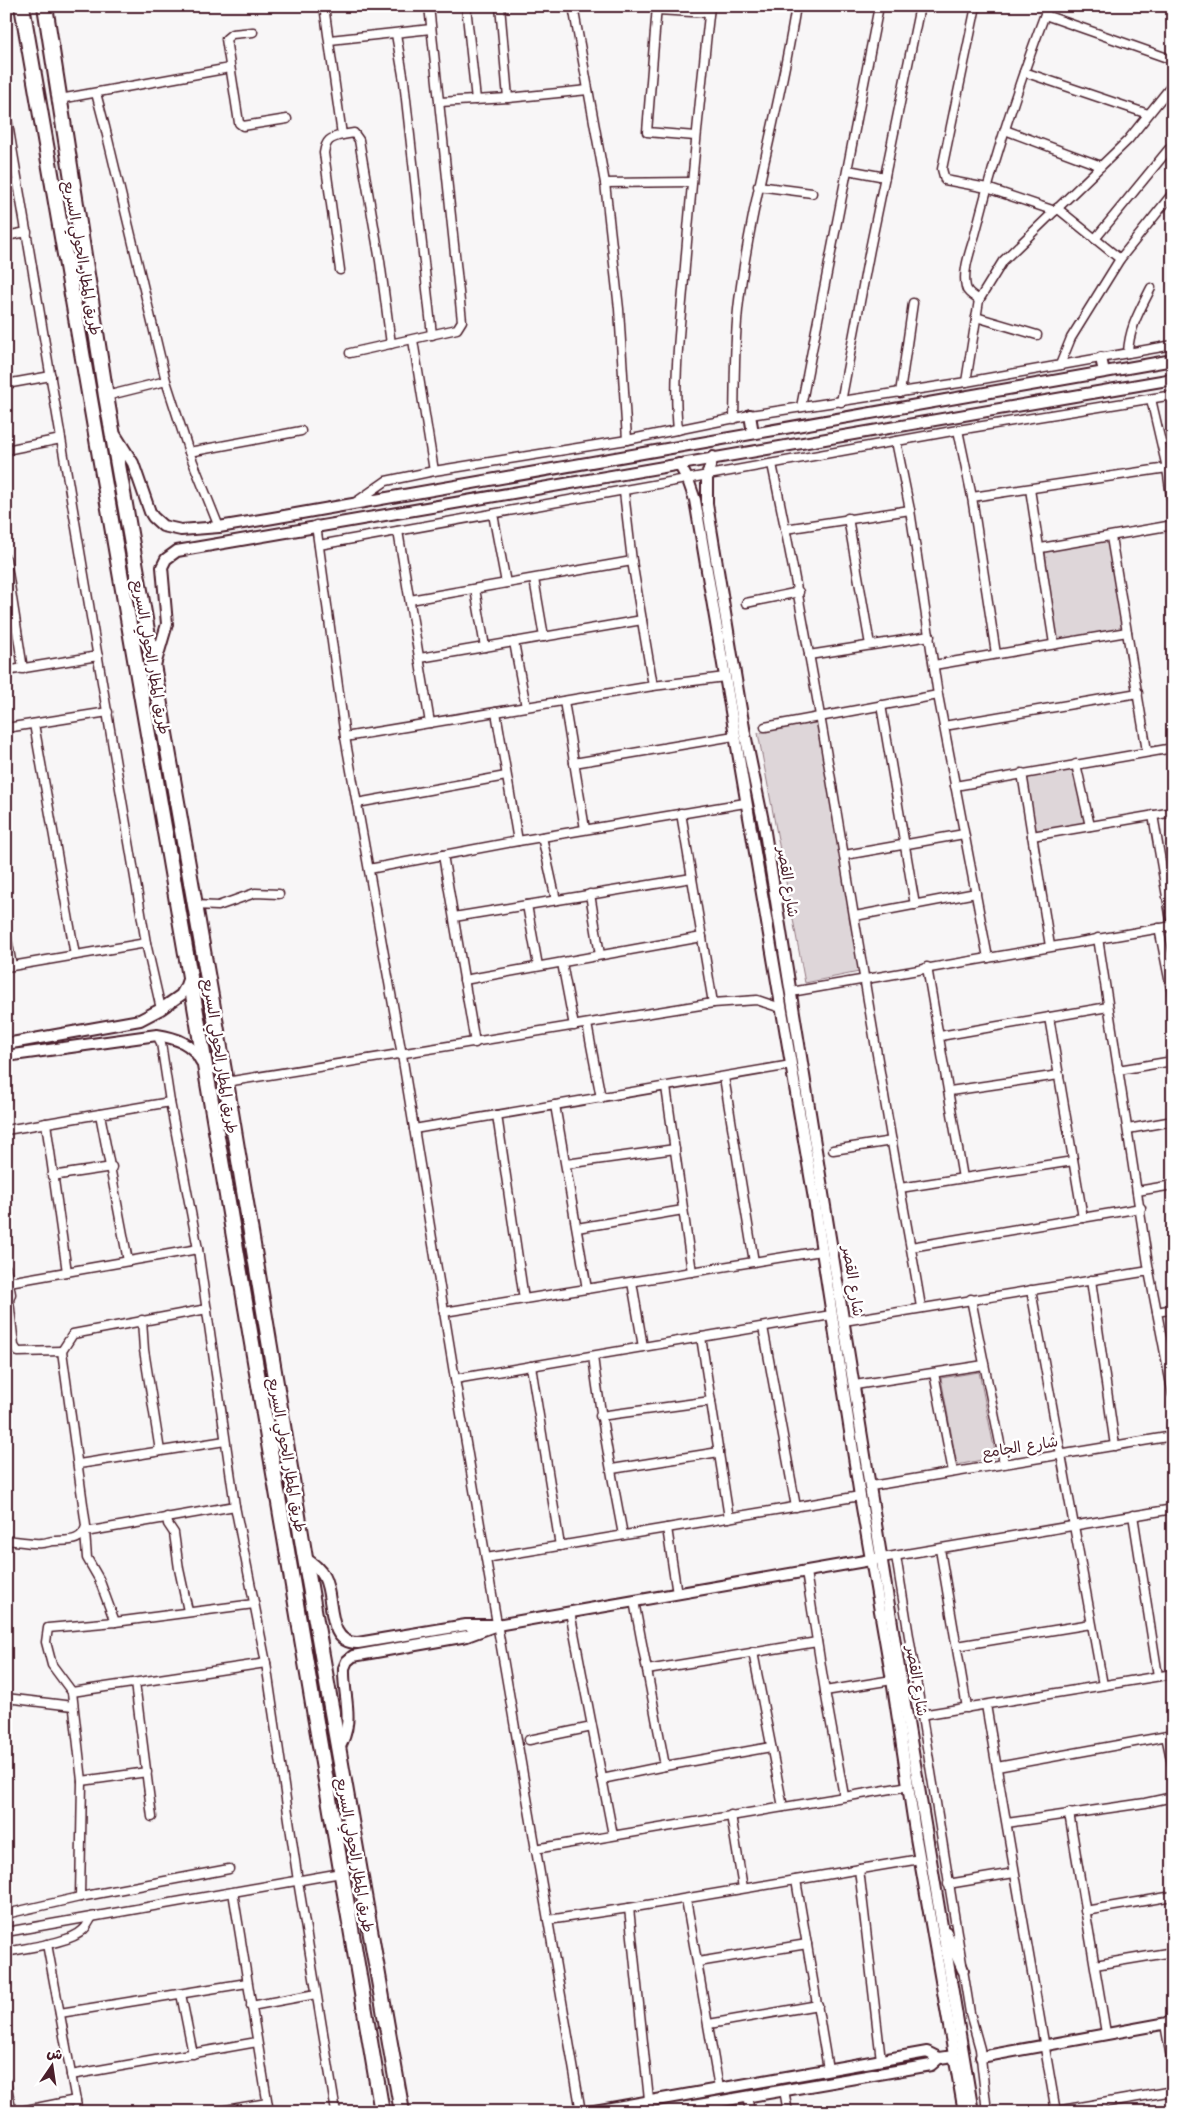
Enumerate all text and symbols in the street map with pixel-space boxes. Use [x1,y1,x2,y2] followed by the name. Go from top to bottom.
[56,179,105,338] street label: طريق المطار الحولي السريع
[125,578,174,737] street label: طريق المطار الحولي السريع
[772,845,802,919] street label: شارع القصر
[195,977,241,1136] street label: طريق المطار الحولي السريع
[837,1244,867,1318] street label: شارع القصر
[261,1376,310,1535] street label: طريق المطار الحولي السريع
[981,1432,1060,1464] street label: شارع الجامع
[901,1644,931,1718] street label: شارع القصر
[329,1776,378,1935] street label: طريق المطار الحولي السريع
[28,2040,78,2090] north arrow
[45,2044,64,2064] text: ش

